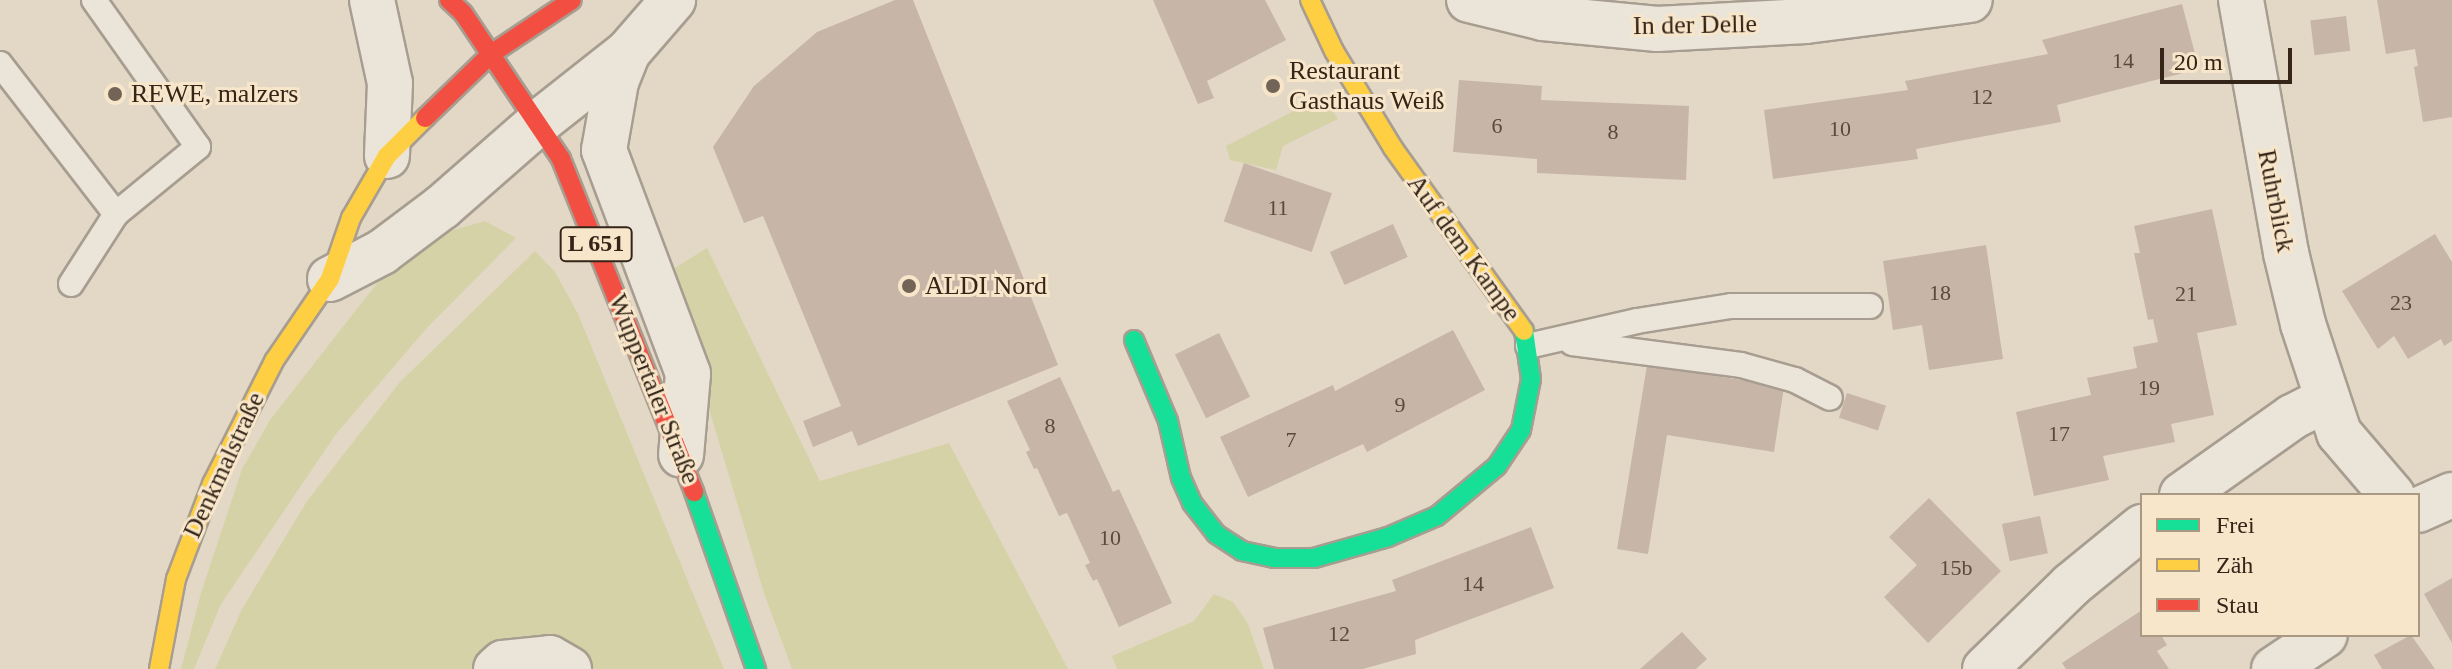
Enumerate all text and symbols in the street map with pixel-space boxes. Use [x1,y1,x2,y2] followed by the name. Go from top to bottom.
[1633,8,1757,42] street label: In der Delle
[2164,32,2296,82] scale bar
[2112,48,2134,74] house number: 14
[2174,49,2223,75] text: 20 m
[1289,55,1445,116] place label: Restaurant Gasthaus Weiß
[1264,77,1282,95] marker: Restaurant Gasthaus Weiß
[131,78,298,110] place label: REWE, malzers
[1971,84,1993,110] house number: 12
[106,85,124,103] marker: REWE, malzers
[1492,113,1502,139] house number: 6
[1829,116,1851,142] house number: 10
[1608,119,1618,145] house number: 8
[2251,147,2301,255] street label: Ruhrblick
[1400,169,1528,327] street label: Auf dem Kampe
[1267,195,1289,221] house number: 11
[558,224,634,264] road number: L 651
[925,270,1047,302] place label: ALDI Nord
[900,277,918,295] marker: ALDI Nord
[1929,280,1951,306] house number: 18
[2175,281,2197,307] house number: 21
[602,290,706,488] street label: Wuppertaler Straße
[2390,290,2412,316] house number: 23
[2138,375,2160,401] house number: 19
[177,387,271,543] street label: Denkmalstraße
[1394,392,1406,418] house number: 9
[1044,413,1056,439] house number: 8
[2048,421,2070,447] house number: 17
[1286,427,1296,453] house number: 7
[2140,493,2420,637] legend
[2216,512,2255,538] text: Frei
[1099,525,1121,551] house number: 10
[2216,552,2253,578] text: Zäh
[1940,555,1972,581] house number: 15b
[1462,571,1484,597] house number: 14
[2216,592,2259,618] text: Stau
[1328,621,1350,647] house number: 12

